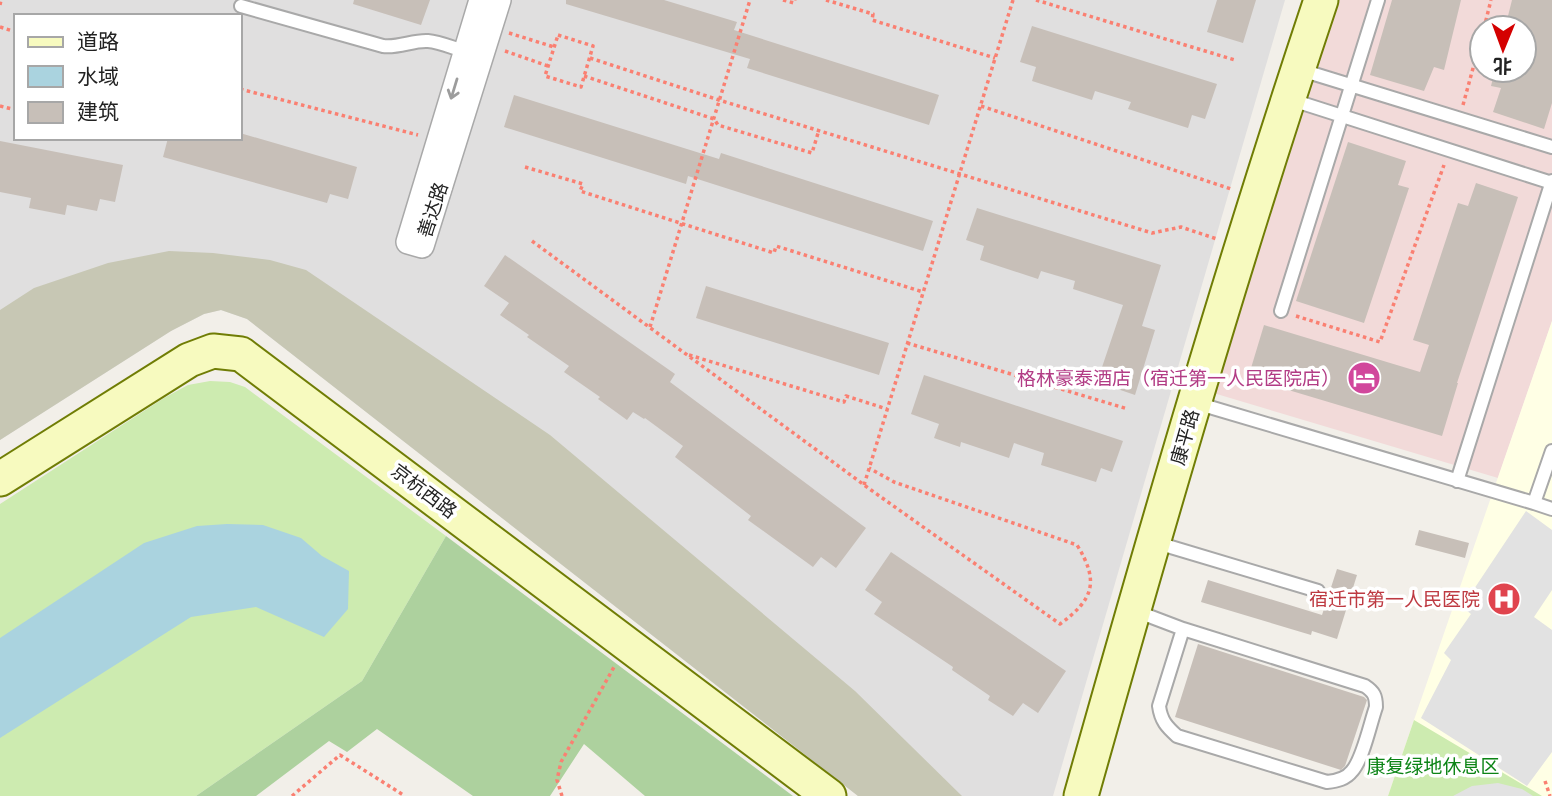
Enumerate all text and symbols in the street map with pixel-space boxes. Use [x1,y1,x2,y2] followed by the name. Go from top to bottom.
[14,14,242,140] legend
[1468,14,1538,84] north arrow
[77,29,119,54] text: 道路
[1493,54,1512,77] text: 北
[77,64,119,89] text: 水域
[447,77,460,99] one-way arrow
[77,99,119,124] text: 建筑
[413,179,453,241] street label: 善达路
[1345,359,1383,397] hotel icon: 格林豪泰酒店（宿迁第一人民医院店）
[1017,367,1340,390] place label: 格林豪泰酒店（宿迁第一人民医院店）
[1166,406,1204,468] street label: 康平路
[387,459,461,523] street label: 京杭西路
[1485,580,1523,618] hospital icon: 宿迁市第一人民医院
[1309,588,1480,611] place label: 宿迁市第一人民医院
[1366,755,1500,778] park label: 康复绿地休息区

